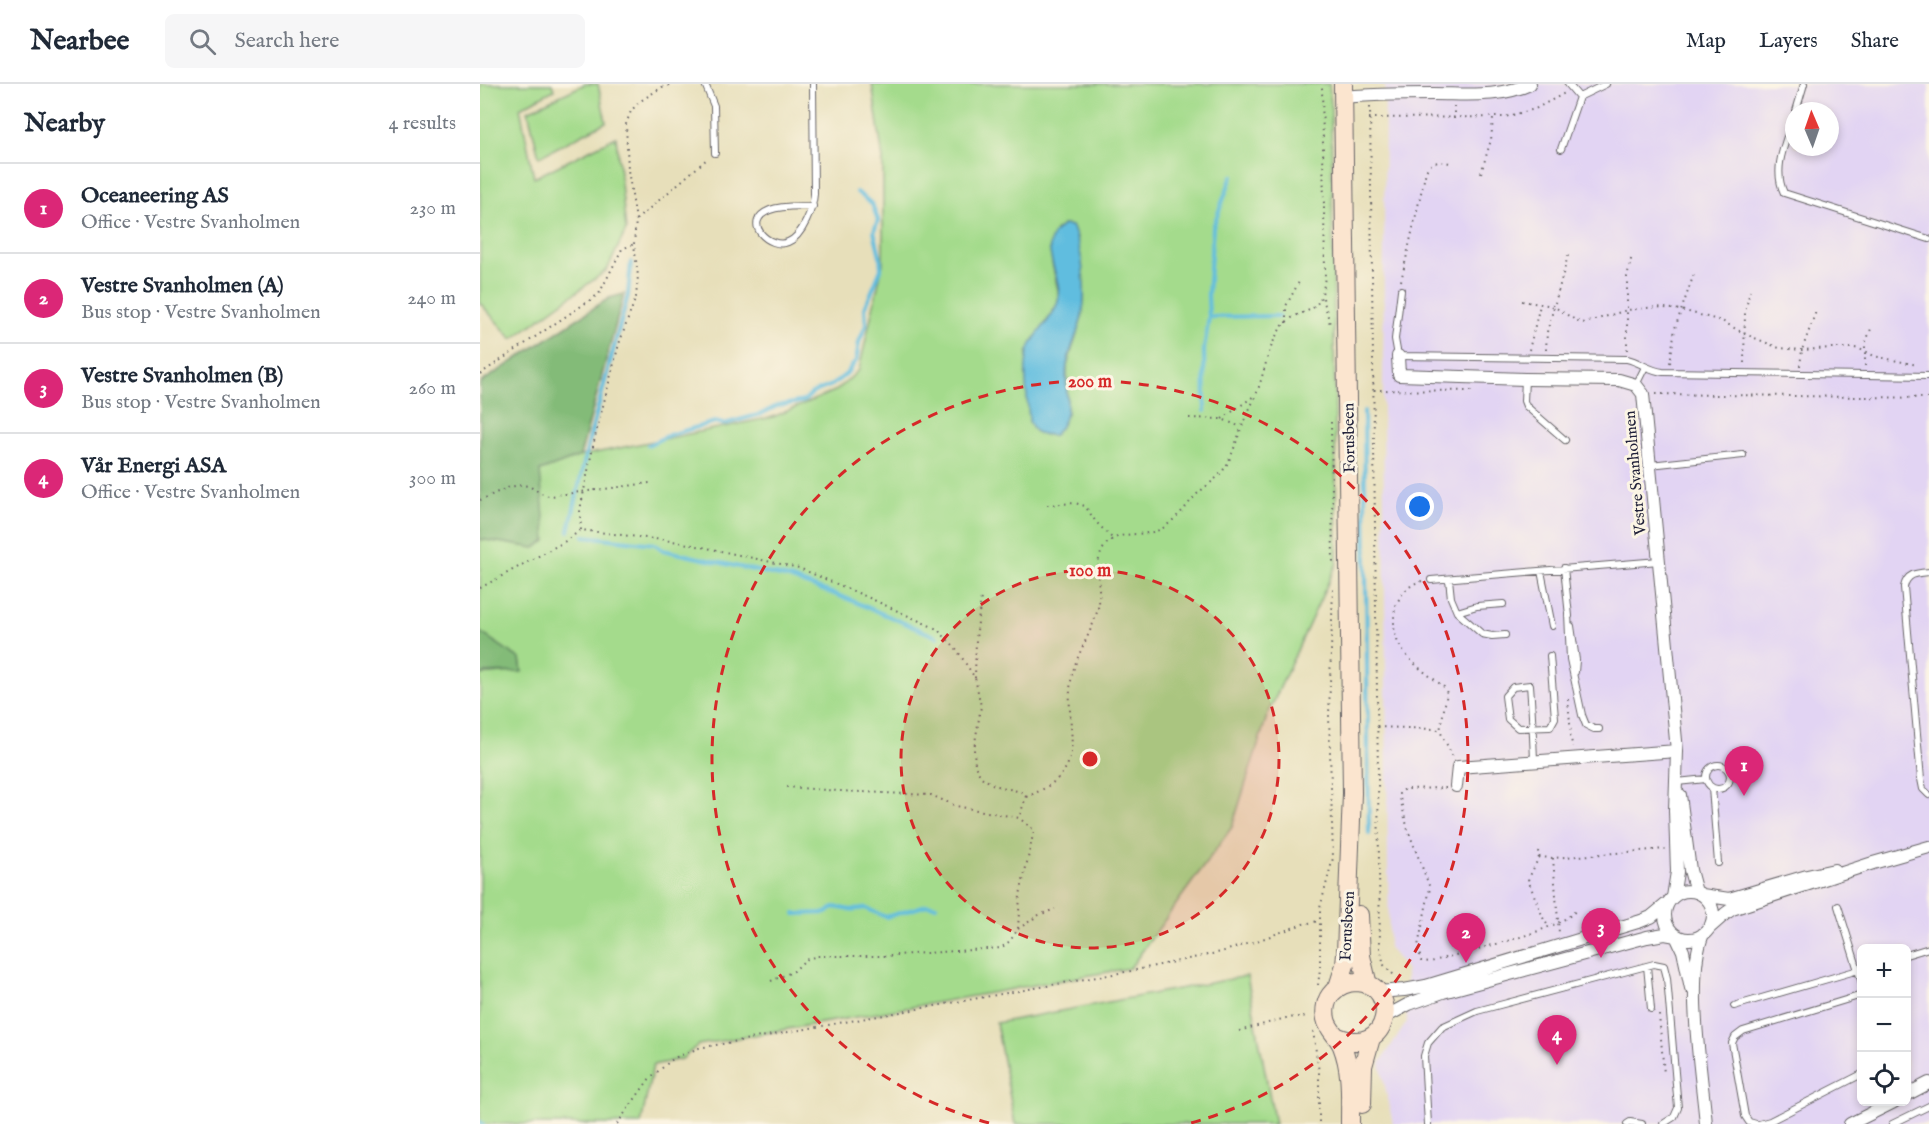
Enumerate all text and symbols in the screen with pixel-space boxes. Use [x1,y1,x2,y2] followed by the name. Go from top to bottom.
[165,14,585,68] search box
[30,24,129,59] text: Nearbee
[186,25,219,58] icon: search
[234,27,339,55] text: Search here
[1686,28,1726,55] text: Map
[1759,28,1818,55] text: Layers
[1851,28,1899,55] text: Share
[1785,102,1839,156] north arrow
[24,107,105,140] text: Nearby
[389,111,456,136] text: 4 results
[81,182,229,210] text: Oceaneering AS
[40,196,47,221] text: 1
[410,196,456,221] text: 230 m
[81,210,300,235] text: Office · Vestre Svanholmen
[81,272,284,300] text: Vestre Svanholmen (A)
[39,286,48,311] text: 2
[407,286,456,311] text: 240 m
[81,300,321,325] text: Bus stop · Vestre Svanholmen
[81,362,283,390] text: Vestre Svanholmen (B)
[1068,371,1112,394] text: 200 m
[40,376,47,401] text: 3
[409,376,456,401] text: 260 m
[81,390,321,415] text: Bus stop · Vestre Svanholmen
[1339,402,1361,473] street label: Forusbeen
[1621,409,1651,537] street label: Vestre Svanholmen
[81,452,226,480] text: Vår Energi ASA
[39,466,48,491] text: 4
[409,466,456,491] text: 300 m
[81,480,300,505] text: Office · Vestre Svanholmen
[1405,492,1434,521] your location
[1069,560,1111,583] text: 100 m
[1724,746,1764,796] pin: 1
[1080,749,1100,769] centre of rings
[1336,890,1360,962] street label: Forusbeen
[1582,908,1620,958] pin: 3
[1446,914,1486,963] pin: 2
[1857,944,1911,1106] map controls
[1857,944,1911,998] button: +
[1857,998,1911,1052] button: −
[1538,1016,1576,1065] pin: 4
[1857,1052,1911,1106] button: locate

